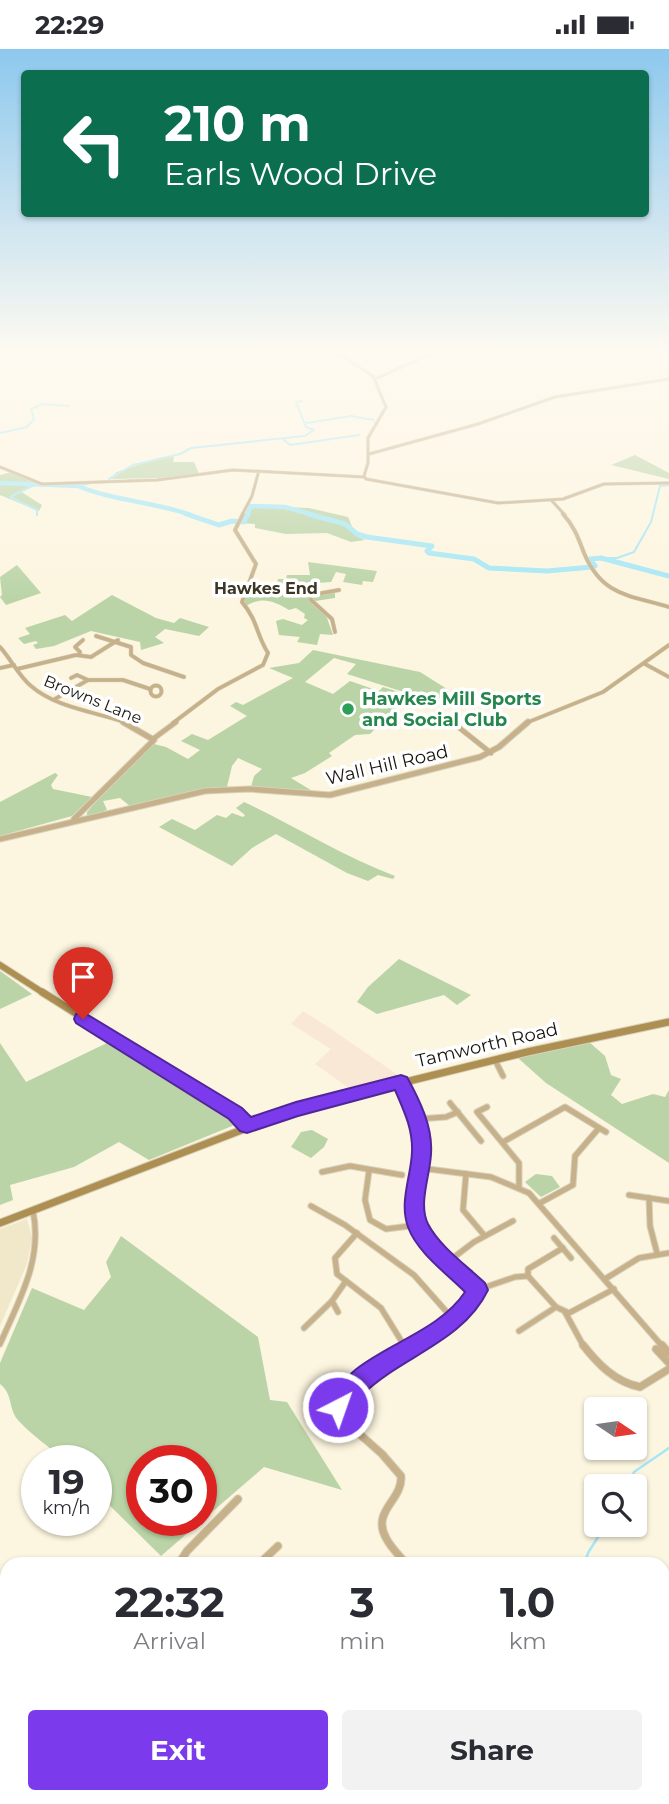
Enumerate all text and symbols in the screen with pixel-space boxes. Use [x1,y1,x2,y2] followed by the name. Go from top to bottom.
[35,9,104,41] text: 22:29
[164,94,311,153] text: 210 m
[49,98,140,189] icon: left
[164,154,437,193] text: Earls Wood Drive
[214,579,318,598] district label: Hawkes End
[41,671,145,728] street label: Browns Lane
[362,688,542,731] place label: Hawkes Mill Sports and Social Club
[340,701,356,717] marker: Hawkes Mill Sports and Social Club
[324,740,450,790] street label: Wall Hill Road
[53,947,113,1019] pin
[64,958,102,996] icon: arrive
[414,1018,560,1072] street label: Tamworth Road
[301,1370,375,1444] position arrow
[584,1397,648,1459] north arrow
[584,1397,647,1537] map controls
[126,1445,217,1536] speed limit sign: 30
[48,1460,85,1503] text: 19
[584,1474,647,1537] button: search
[42,1497,91,1519] text: km/h
[115,1576,225,1628] text: 22:32
[350,1576,375,1628] text: 3
[500,1576,555,1628] text: 1.0
[133,1627,206,1655] text: Arrival
[339,1627,385,1655] text: min
[509,1627,547,1655] text: km
[28,1710,328,1790] button: Exit
[342,1710,642,1790] button: Share

